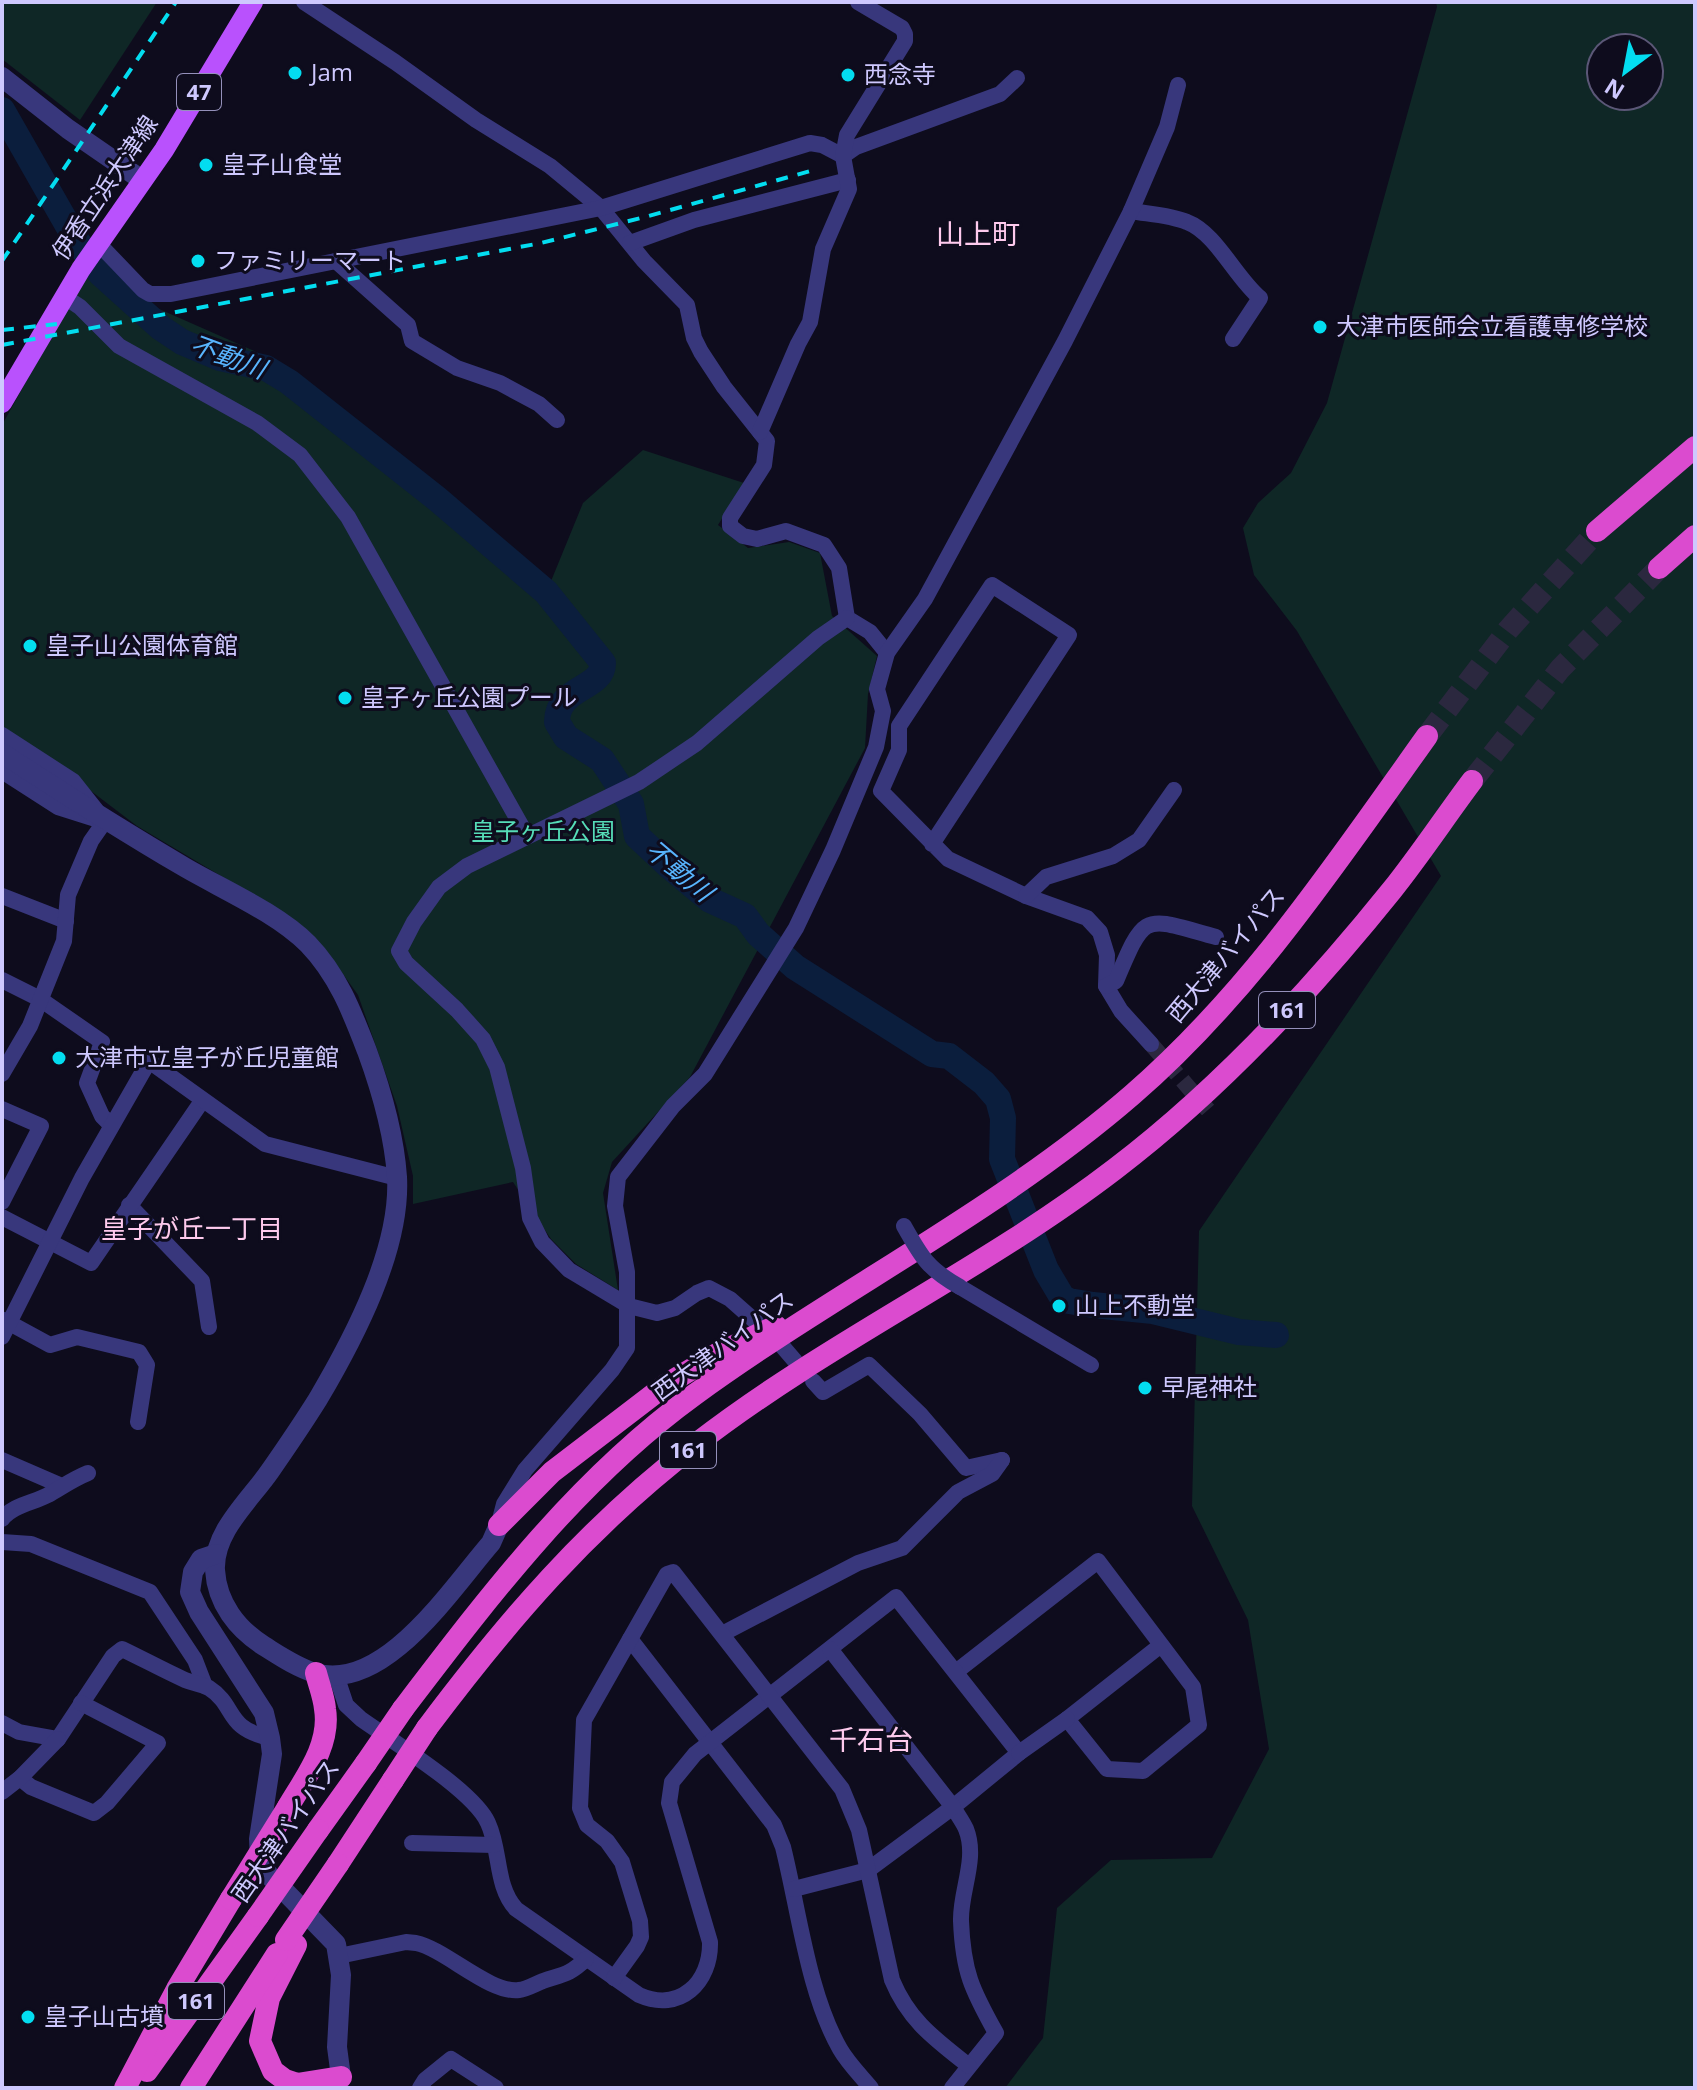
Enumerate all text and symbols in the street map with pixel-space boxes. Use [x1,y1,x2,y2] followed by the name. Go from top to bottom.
[1585,32,1665,112] north arrow
[309,55,353,88] place label: Jam
[864,57,936,90] place label: 西念寺
[286,64,304,82] marker: Jam
[839,66,857,84] marker: 西念寺
[1598,72,1629,107] text: N
[177,74,221,110] road number: 47
[43,108,164,266] street label: 伊香立浜大津線
[222,147,342,180] place label: 皇子山食堂
[197,156,215,174] marker: 皇子山食堂
[936,214,1020,252] district label: 山上町
[214,243,406,276] place label: ファミリーマート
[189,252,207,270] marker: ファミリーマート
[1336,309,1648,342] place label: 大津市医師会立看護専修学校
[1311,318,1329,336] marker: 大津市医師会立看護専修学校
[186,326,274,387] water label: 不動川
[46,628,238,661] place label: 皇子山公園体育館
[21,637,39,655] marker: 皇子山公園体育館
[361,680,577,713] place label: 皇子ヶ丘公園プール
[336,689,354,707] marker: 皇子ヶ丘公園プール
[471,814,615,847] park label: 皇子ヶ丘公園
[638,831,723,911] water label: 不動川
[1158,879,1291,1029] street label: 西大津バイパス
[1259,992,1315,1028] road number: 161
[75,1040,339,1073] place label: 大津市立皇子が丘児童館
[50,1049,68,1067] marker: 大津市立皇子が丘児童館
[101,1210,283,1246] district label: 皇子が丘一丁目
[645,1282,800,1407] street label: 西大津バイパス
[1075,1288,1195,1321] place label: 山上不動堂
[1050,1297,1068,1315] marker: 山上不動堂
[1161,1370,1257,1403] place label: 早尾神社
[1136,1379,1154,1397] marker: 早尾神社
[660,1432,716,1468] road number: 161
[829,1720,913,1758] district label: 千石台
[223,1752,346,1908] street label: 西大津バイパス
[168,1983,224,2019] road number: 161
[44,1999,164,2032] place label: 皇子山古墳
[19,2008,37,2026] marker: 皇子山古墳

